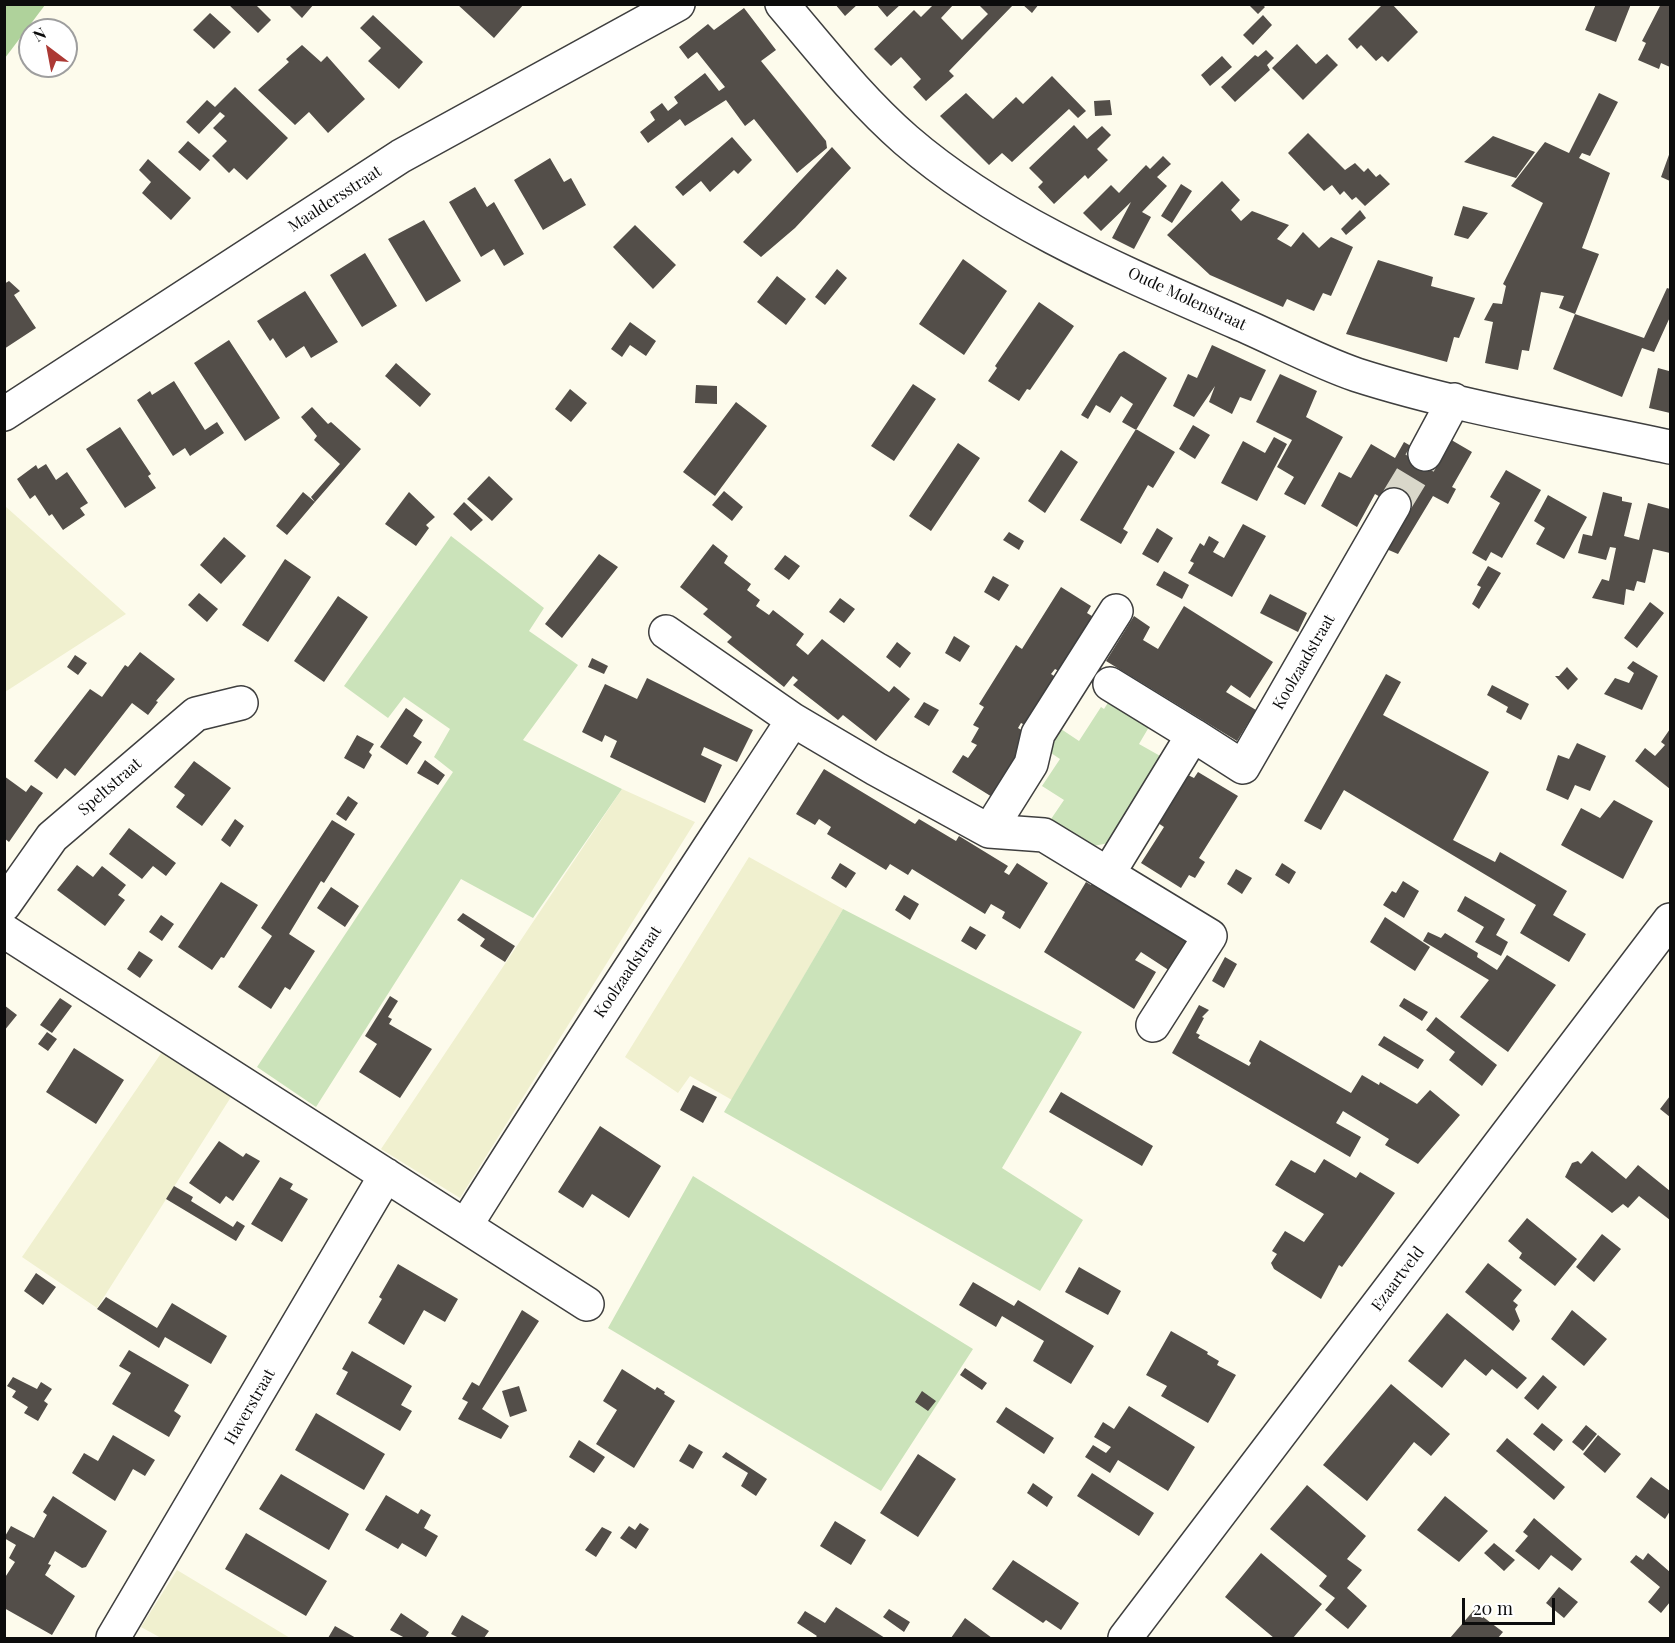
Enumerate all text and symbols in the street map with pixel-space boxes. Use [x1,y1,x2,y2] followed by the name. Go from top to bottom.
[18,18,78,78] north arrow
[29,22,50,46] text: N
[285,162,385,236] street label: Maaldersstraat
[1125,263,1249,335] street label: Oude Molenstraat
[1269,611,1339,713] street label: Koolzaadstraat
[74,754,146,820] street label: Speltstraat
[590,922,666,1022] street label: Koolzaadstraat
[1368,1243,1428,1315] street label: Ezaartveld
[221,1366,279,1448] street label: Haverstraat
[1465,1586,1558,1624] scale bar
[1473,1596,1513,1620] text: 20 m

